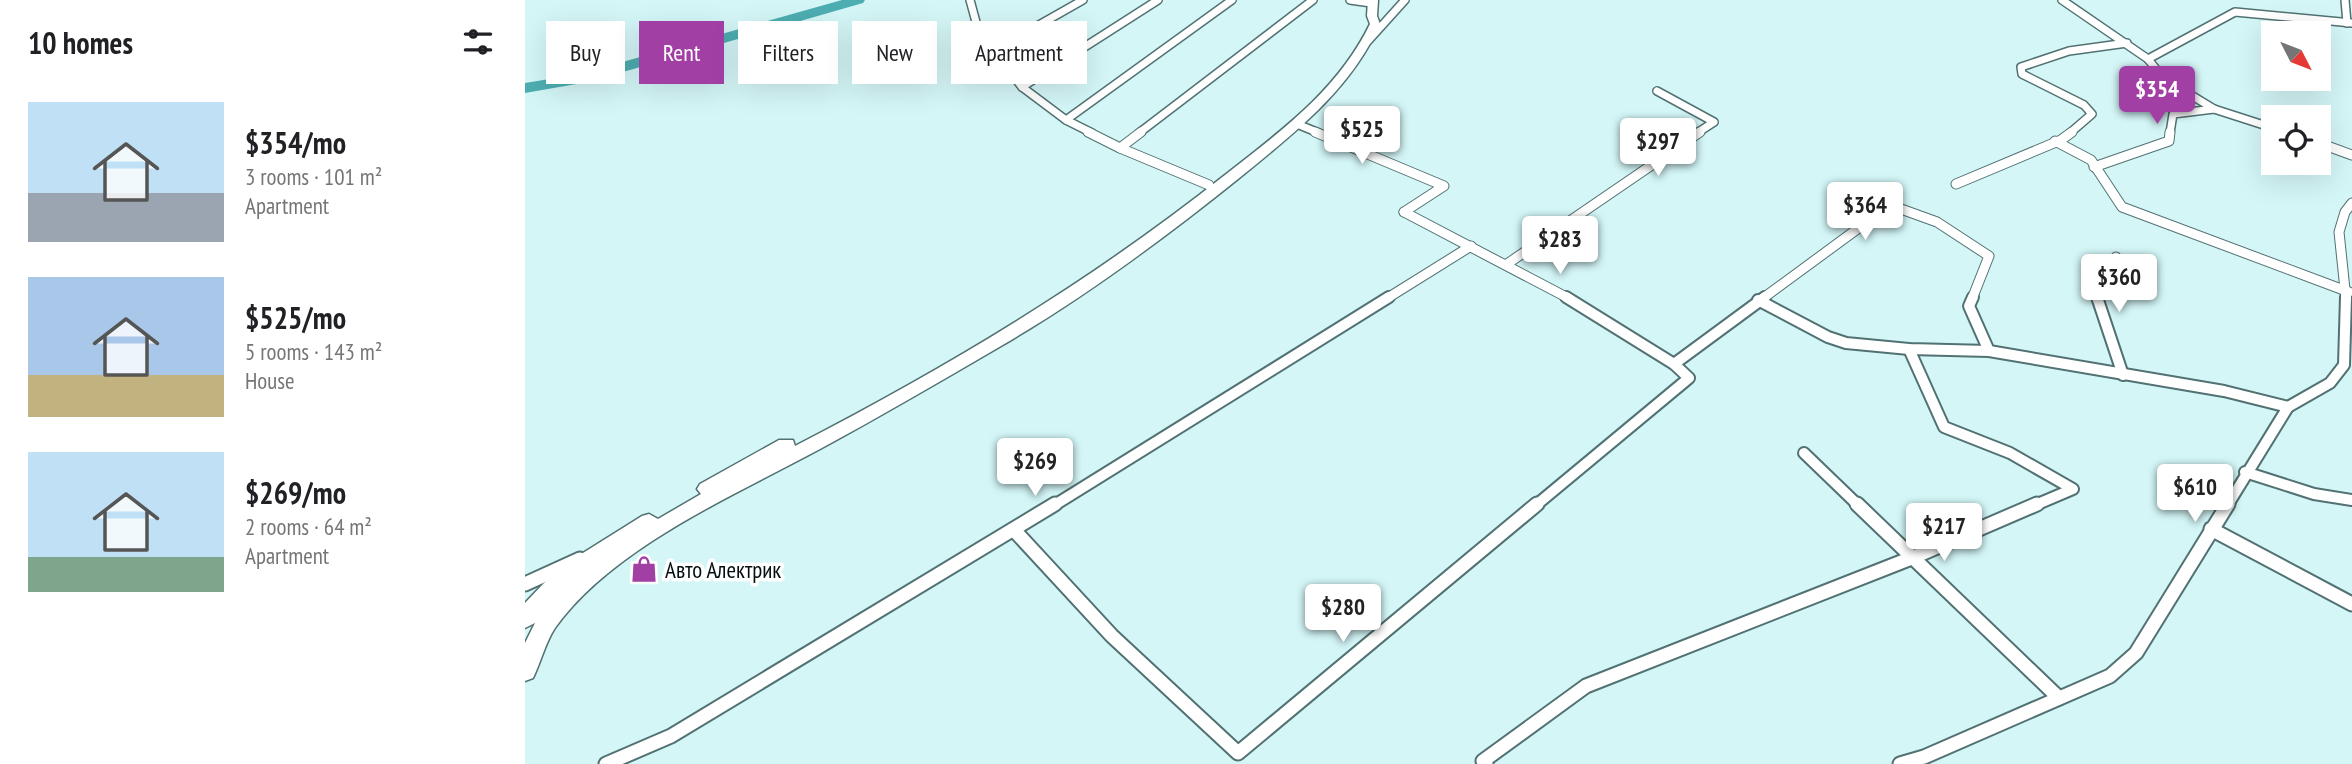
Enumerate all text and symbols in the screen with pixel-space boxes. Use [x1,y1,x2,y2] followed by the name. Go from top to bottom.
[546,21,625,84] chip: Buy
[639,21,724,84] chip: Rent
[738,21,838,84] chip: Filters
[852,21,937,84] chip: New
[951,21,1087,84] chip: Apartment
[2261,21,2331,91] north arrow
[2261,21,2331,175] map controls
[28,23,133,62] text: 10 homes
[459,23,497,61] icon: filters
[2116,66,2198,126] pin: $354
[2135,74,2179,103] text: $354
[2261,105,2331,175] button: locate
[1321,106,1403,166] pin: $525
[1340,114,1384,143] text: $525
[1617,118,1699,178] pin: $297
[245,123,346,162] text: $354/mo
[1636,126,1680,155] text: $297
[84,130,168,214] icon: home
[245,162,382,191] text: 3 rooms · 101 m²
[1824,182,1906,242] pin: $364
[1843,190,1887,219] text: $364
[245,191,329,220] text: Apartment
[1519,216,1601,276] pin: $283
[1538,224,1582,253] text: $283
[2078,254,2160,314] pin: $360
[2097,262,2141,291] text: $360
[245,298,346,337] text: $525/mo
[84,305,168,389] icon: home
[245,337,382,366] text: 5 rooms · 143 m²
[245,366,295,395] text: House
[994,438,1076,498] pin: $269
[1013,446,1057,475] text: $269
[2154,464,2236,524] pin: $610
[2173,472,2217,501] text: $610
[245,473,346,512] text: $269/mo
[84,480,168,564] icon: home
[1903,504,1985,563] pin: $217
[1922,511,1966,540] text: $217
[245,512,372,541] text: 2 rooms · 64 m²
[245,541,329,570] text: Apartment
[629,554,659,584] shop icon: Авто Алектрик
[665,555,781,584] place label: Авто Алектрик
[1302,584,1384,644] pin: $280
[1321,592,1365,621] text: $280

